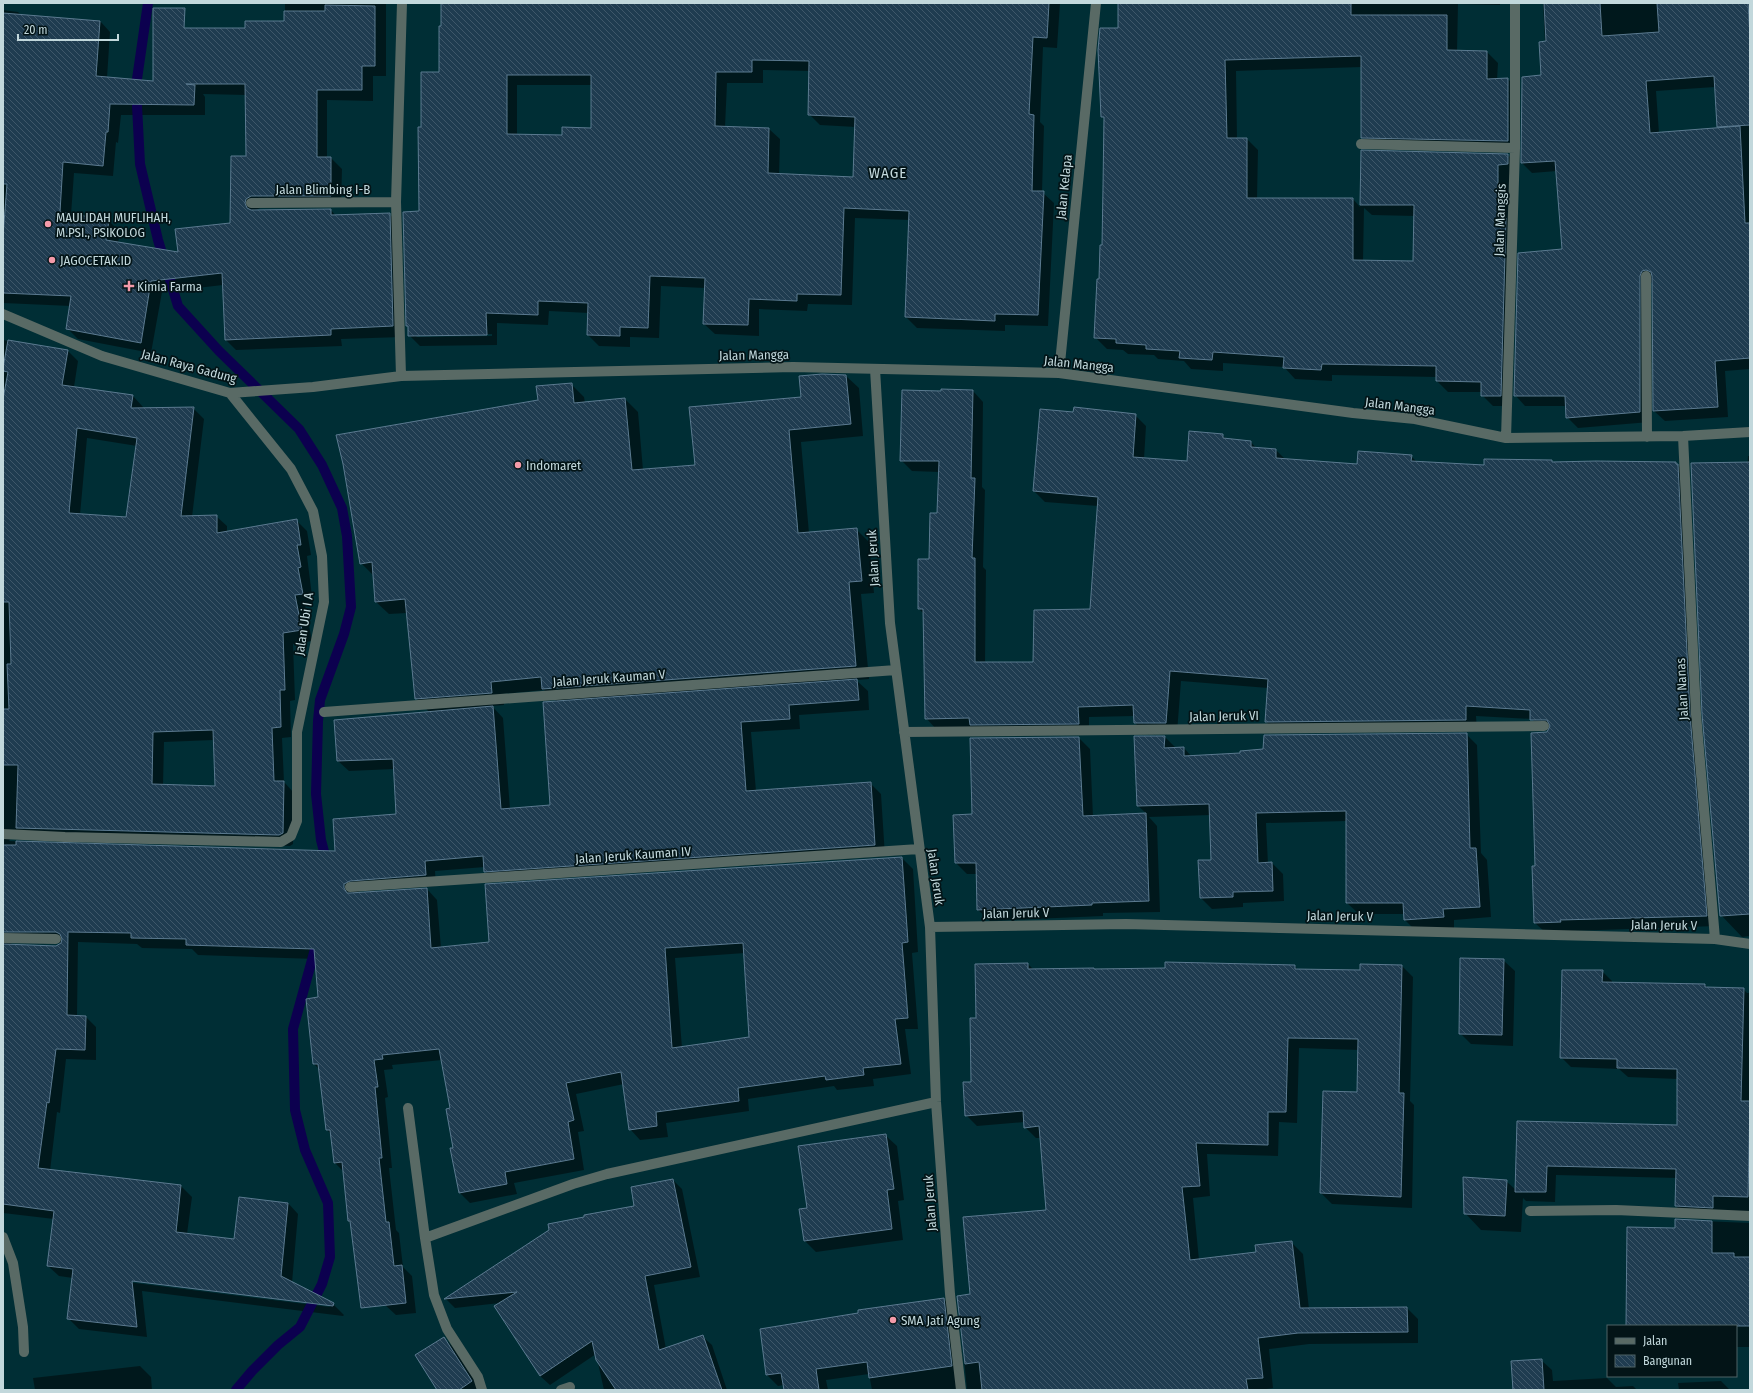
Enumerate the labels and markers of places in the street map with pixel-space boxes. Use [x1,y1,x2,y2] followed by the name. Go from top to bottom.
[56,210,171,240] place label: MAULIDAH MUFLIHAH, M.PSI., PSIKOLOG
[43,219,53,229] marker: MAULIDAH MUFLIHAH, M.PSI., PSIKOLOG
[60,253,131,268] place label: JAGOCETAK.ID
[47,255,57,265] marker: JAGOCETAK.ID
[137,279,202,294] place label: Kimia Farma
[124,281,134,291] marker: Kimia Farma
[526,458,582,473] place label: Indomaret
[513,460,523,470] marker: Indomaret
[901,1313,980,1328] place label: SMA Jati Agung
[888,1315,898,1325] marker: SMA Jati Agung

